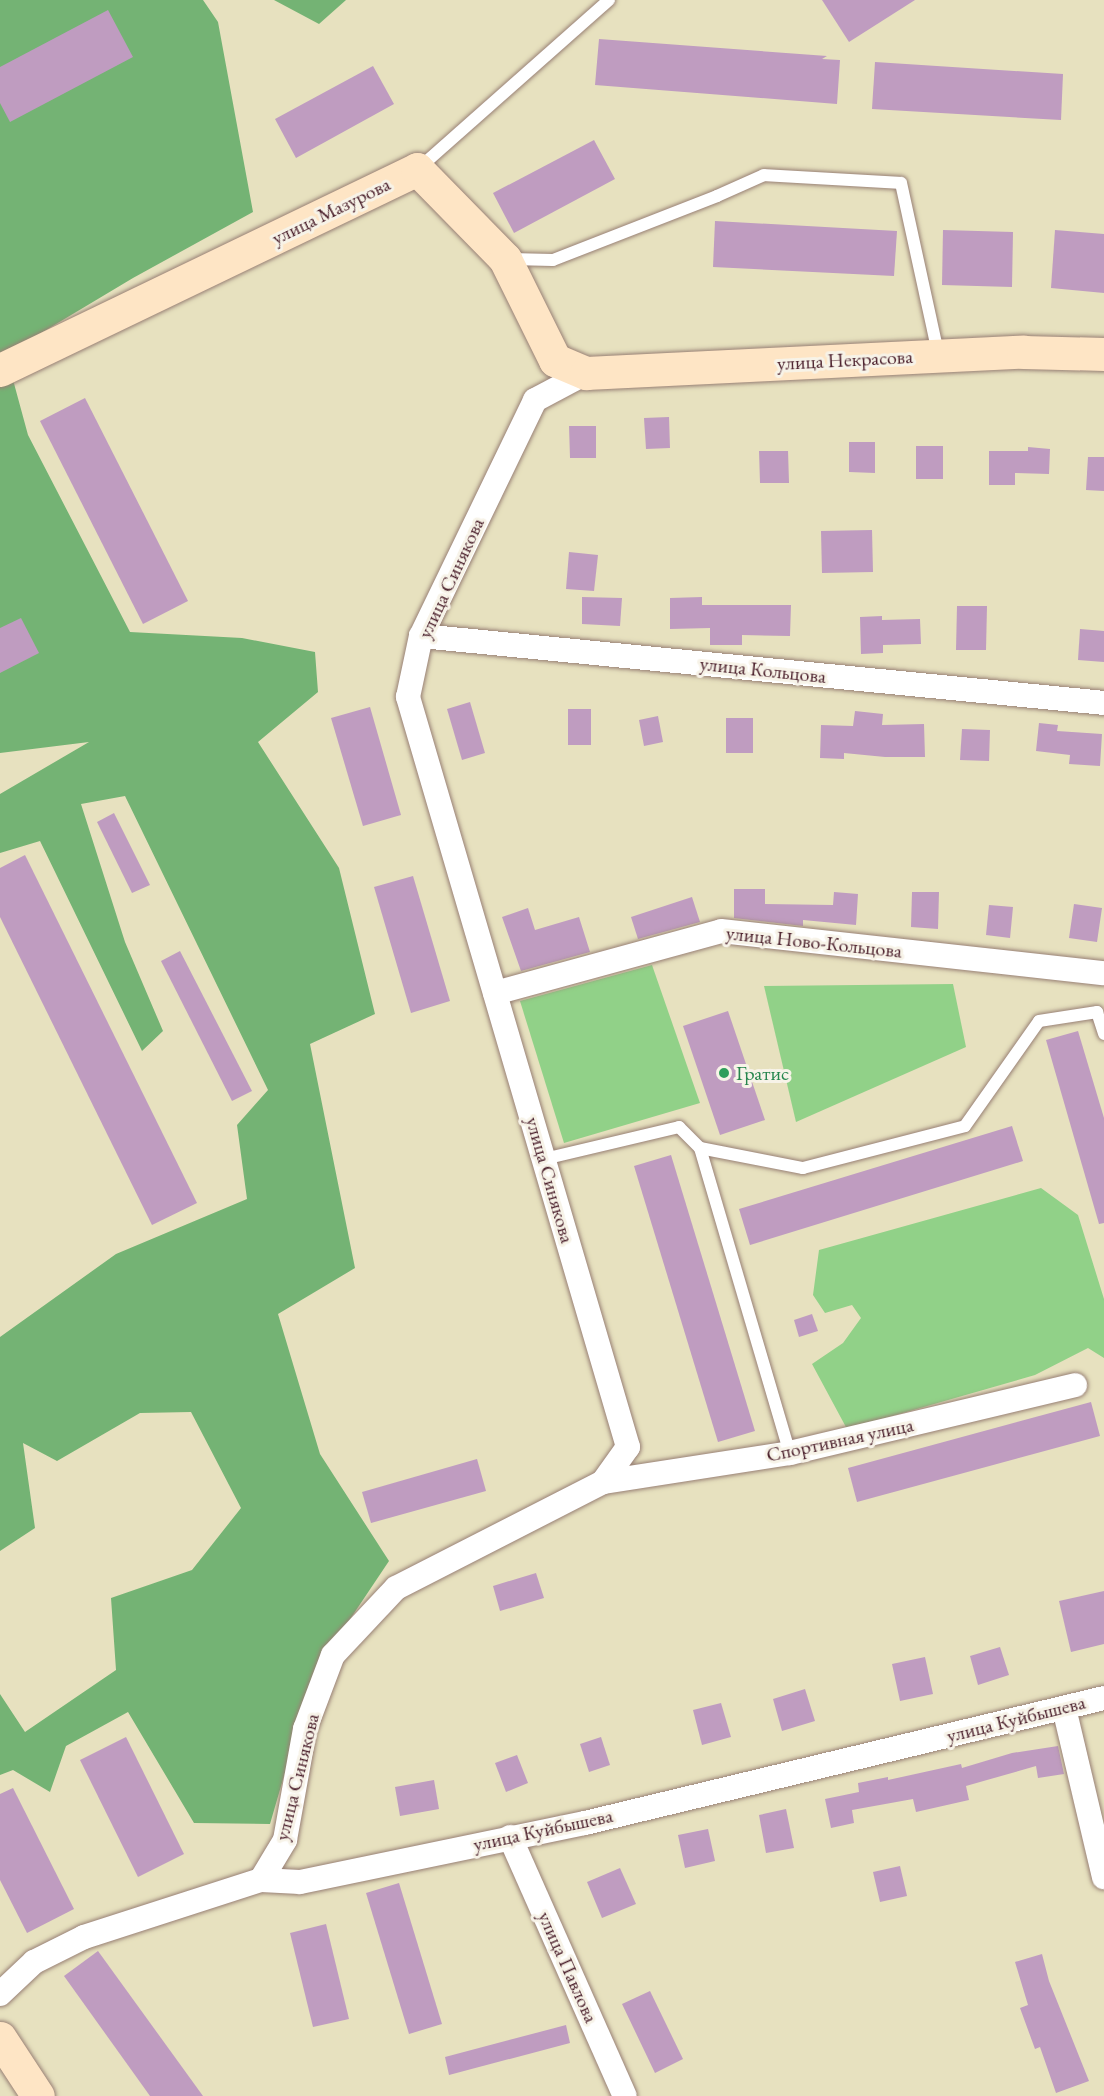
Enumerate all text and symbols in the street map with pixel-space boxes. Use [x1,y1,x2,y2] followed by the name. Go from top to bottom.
[268,172,394,250] street label: улица Мазурова
[776,344,914,376] street label: улица Некрасова
[413,514,489,642] street label: улица Синякова
[699,651,827,689] street label: улица Кольцова
[725,921,903,963] street label: улица Ново-Кольцова
[736,1061,789,1085] place label: Гратис
[717,1066,731,1080] marker: Гратис
[521,1114,579,1246] street label: улица Синякова
[764,1413,916,1467] street label: Спортивная улица
[944,1690,1088,1748] street label: улица Куйбышева
[270,1711,324,1843] street label: улица Синякова
[471,1803,615,1857] street label: улица Куйбышева
[533,1908,603,2026] street label: улица Павлова

